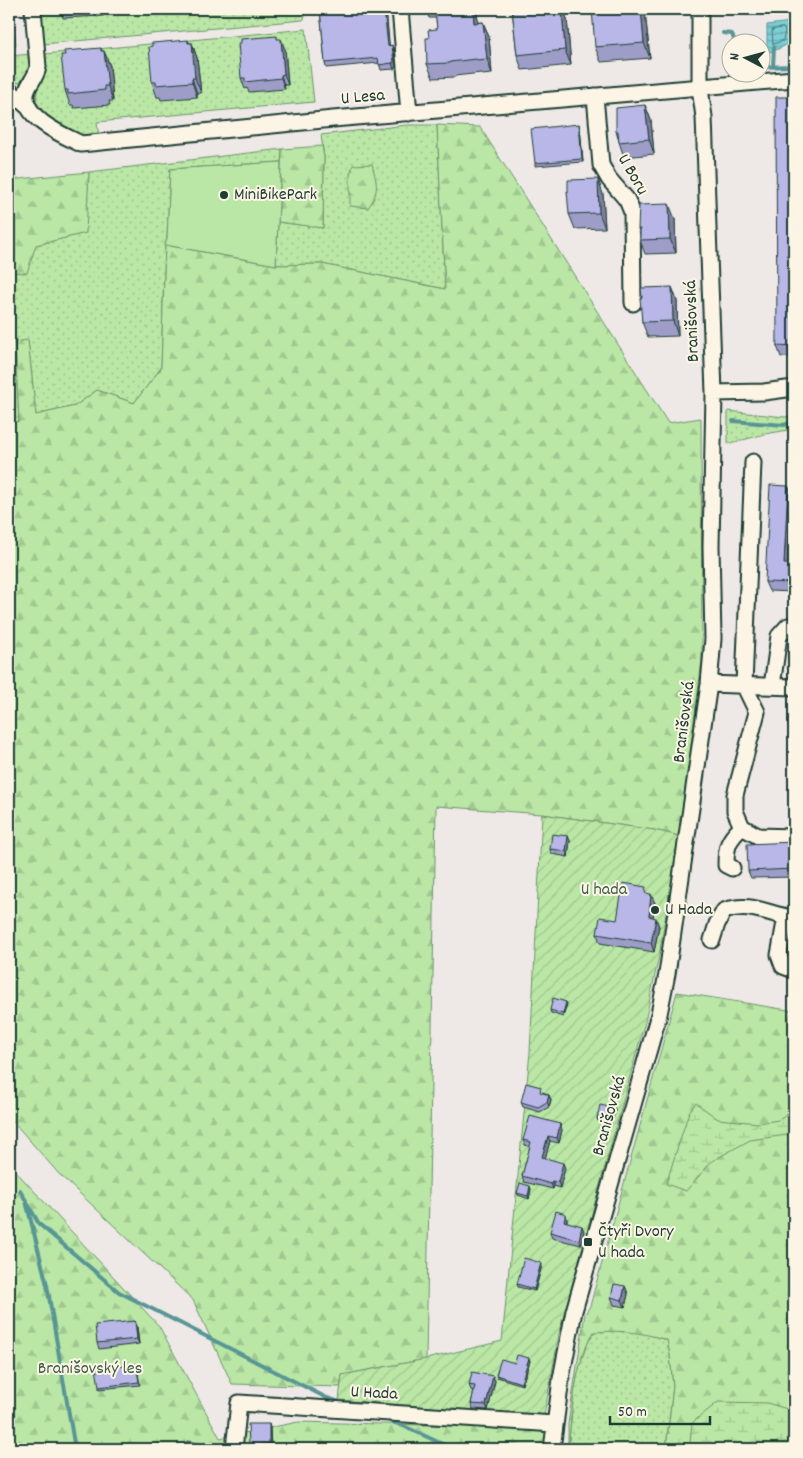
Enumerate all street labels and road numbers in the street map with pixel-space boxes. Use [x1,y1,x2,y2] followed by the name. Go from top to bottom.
[340,84,387,112] street label: U Lesa
[610,150,654,200] street label: U Boru
[679,279,707,363] street label: Branišovská
[668,680,702,764] street label: Branišovská
[587,1073,633,1159] street label: Branišovská
[350,1380,399,1408] street label: U Hada

